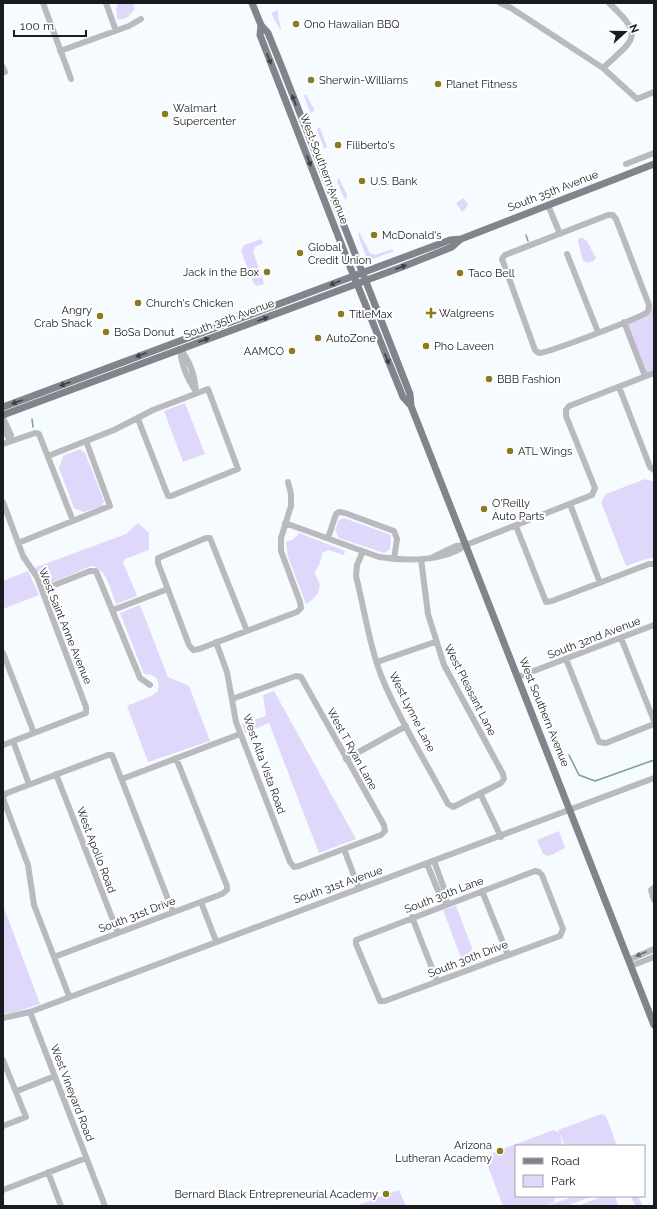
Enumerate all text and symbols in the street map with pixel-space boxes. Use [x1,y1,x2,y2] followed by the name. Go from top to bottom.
[14,12,86,38] scale bar
[605,12,645,52] north arrow
[304,18,400,31] place label: Ono Hawaiian BBQ
[20,19,54,33] text: 100 m
[291,19,301,29] marker: Ono Hawaiian BBQ
[626,22,641,35] text: N
[267,53,273,65] one-way arrow
[319,74,408,87] place label: Sherwin-Williams
[306,75,316,85] marker: Sherwin-Williams
[446,78,517,91] place label: Planet Fitness
[433,79,443,89] marker: Planet Fitness
[291,94,297,106] one-way arrow
[173,102,236,128] place label: Walmart Supercenter
[160,109,170,119] marker: Walmart Supercenter
[297,112,351,226] street label: West Southern Avenue
[346,139,395,152] place label: Filiberto's
[333,140,343,150] marker: Filiberto's
[306,155,312,167] one-way arrow
[506,168,600,214] street label: South 35th Avenue
[370,175,418,188] place label: U.S. Bank
[357,176,367,186] marker: U.S. Bank
[382,229,442,242] place label: McDonald's
[369,230,379,240] marker: McDonald's
[308,241,371,267] place label: Global Credit Union
[295,248,305,258] marker: Global Credit Union
[396,264,408,270] one-way arrow
[183,266,259,279] place label: Jack in the Box
[262,267,272,277] marker: Jack in the Box
[468,267,515,280] place label: Taco Bell
[455,268,465,278] marker: Taco Bell
[329,281,341,287] one-way arrow
[182,296,277,341] street label: South 35th Avenue
[146,297,233,310] place label: Church's Chicken
[133,298,143,308] marker: Church's Chicken
[34,304,92,330] place label: Angry Crab Shack
[439,307,494,320] place label: Walgreens
[349,308,393,321] place label: TitleMax
[426,308,436,318] marker: Walgreens
[336,309,346,319] marker: TitleMax
[95,311,105,321] marker: Angry Crab Shack
[257,316,269,322] one-way arrow
[114,326,175,339] place label: BoSa Donut
[101,327,111,337] marker: BoSa Donut
[326,332,376,345] place label: AutoZone
[313,333,323,343] marker: AutoZone
[199,337,211,343] one-way arrow
[434,340,494,353] place label: Pho Laveen
[421,341,431,351] marker: Pho Laveen
[244,345,284,358] place label: AAMCO
[287,346,297,356] marker: AAMCO
[135,353,147,359] one-way arrow
[384,354,390,366] one-way arrow
[497,373,561,386] place label: BBB Fashion
[484,374,494,384] marker: BBB Fashion
[59,381,71,387] one-way arrow
[10,399,22,405] one-way arrow
[518,445,572,458] place label: ATL Wings
[505,446,515,456] marker: ATL Wings
[492,497,544,523] place label: O'Reilly Auto Parts
[479,504,489,514] marker: O'Reilly Auto Parts
[36,566,95,687] street label: West Saint Anne Avenue
[546,614,643,662] street label: South 32nd Avenue
[441,642,499,738] street label: West Pleasant Lane
[516,655,572,769] street label: West Southern Avenue
[386,670,438,755] street label: West Lynne Lane
[324,706,380,793] street label: West T Ryan Lane
[240,712,288,816] street label: West Alta Vista Road
[74,805,118,895] street label: West Apollo Road
[292,863,385,906] street label: South 31st Avenue
[403,874,486,916] street label: South 30th Lane
[97,894,178,936] street label: South 31st Drive
[426,938,510,980] street label: South 30th Drive
[635,952,647,958] one-way arrow
[48,1043,97,1143] street label: West Vineyard Road
[395,1139,492,1165] place label: Arizona Lutheran Academy
[515,1145,645,1197] legend
[495,1146,505,1156] marker: Arizona Lutheran Academy
[551,1154,580,1168] text: Road
[551,1174,576,1188] text: Park
[175,1188,378,1201] place label: Bernard Black Entrepreneurial Academy
[381,1189,391,1199] marker: Bernard Black Entrepreneurial Academy

